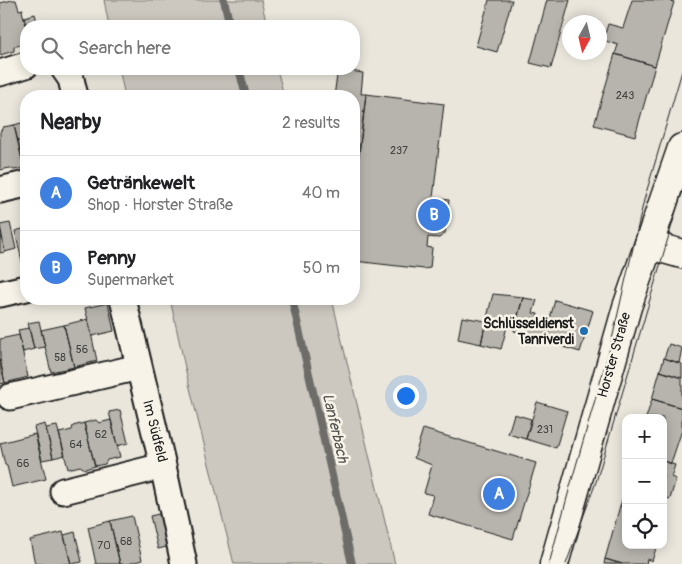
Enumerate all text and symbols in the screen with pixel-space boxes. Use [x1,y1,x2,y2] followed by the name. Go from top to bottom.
[562,15,607,60] north arrow
[20,20,360,75] search box
[38,34,66,62] icon: search
[78,36,171,60] text: Search here
[616,89,634,102] house number: 243
[40,109,101,136] text: Nearby
[282,113,340,133] text: 2 results
[390,144,408,157] house number: 237
[87,171,195,195] text: Getränkewelt
[51,183,61,203] text: A
[302,183,340,203] text: 40 m
[87,195,233,215] text: Shop · Horster Straße
[418,196,450,234] pin: B
[87,246,136,270] text: Penny
[51,258,61,278] text: B
[303,258,340,278] text: 50 m
[87,270,174,290] text: Supermarket
[594,310,634,400] street label: Horster Straße
[483,315,574,348] place label: Schlüsseldienst Tanriverdi
[578,325,590,337] marker: Schlüsseldienst Tanriverdi
[76,343,88,356] house number: 56
[54,351,66,364] house number: 58
[393,383,419,409] your location
[318,392,352,465] water label: Lanferbach
[139,398,171,464] street label: Im Südfeld
[622,414,667,549] map controls
[622,414,667,459] button: +
[537,423,553,436] house number: 231
[95,428,107,441] house number: 62
[70,438,83,451] house number: 64
[17,457,29,470] house number: 66
[622,459,667,504] button: −
[483,475,515,513] pin: A
[622,504,667,549] button: locate
[120,535,132,548] house number: 68
[97,539,111,552] house number: 70

